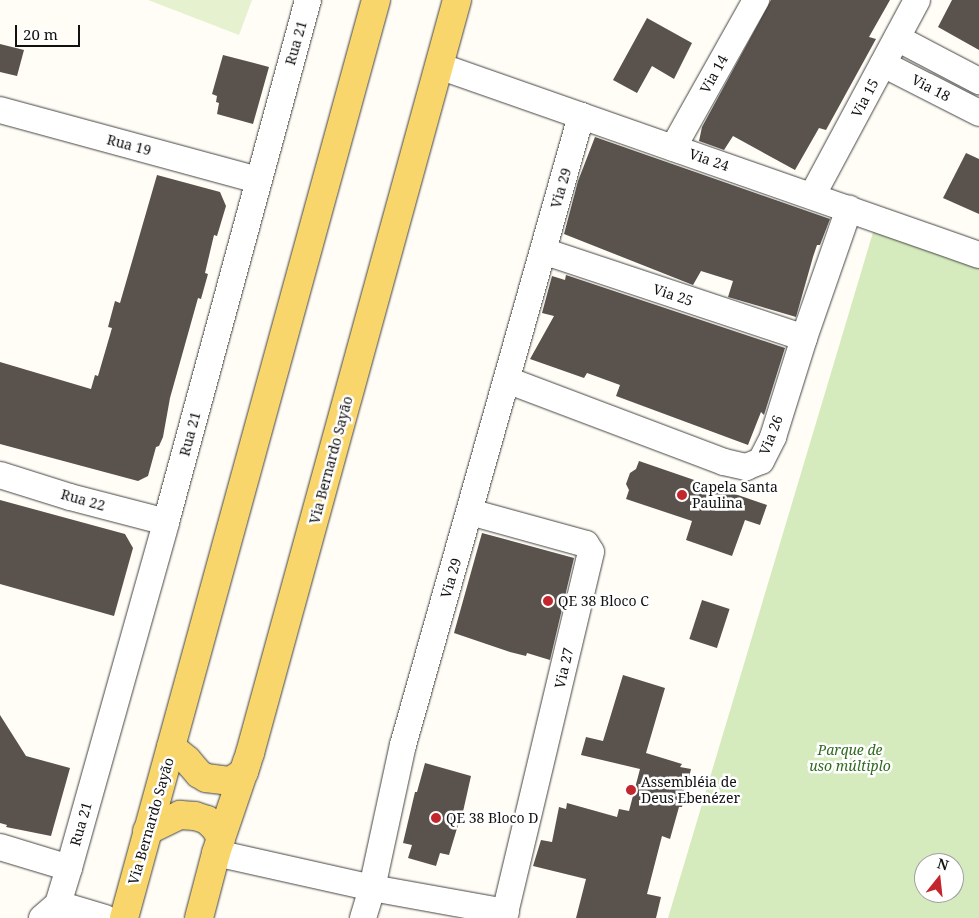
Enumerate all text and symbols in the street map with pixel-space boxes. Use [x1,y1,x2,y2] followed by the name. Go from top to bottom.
[18,15,82,47] scale bar
[282,19,310,67] street label: Rua 21
[23,24,58,44] text: 20 m
[697,52,731,96] street label: Via 14
[909,71,953,105] street label: Via 18
[848,76,882,120] street label: Via 15
[105,131,153,159] street label: Rua 19
[687,145,731,175] street label: Via 24
[547,166,575,210] street label: Via 29
[651,281,695,309] street label: Via 25
[306,394,356,526] street label: Via Bernardo Sayão
[176,410,204,458] street label: Rua 21
[756,413,786,457] street label: Via 26
[692,479,778,512] place label: Capela Santa Paulina
[59,486,107,514] street label: Rua 22
[676,489,688,501] marker: Capela Santa Paulina
[437,556,465,600] street label: Via 29
[558,593,649,609] place label: QE 38 Bloco C
[542,595,554,607] marker: QE 38 Bloco C
[551,646,577,690] street label: Via 27
[809,742,891,774] park label: Parque de uso múltiplo
[125,755,177,887] street label: Via Bernardo Sayão
[641,774,740,806] place label: Assembléia de Deus Ebenézer
[625,784,637,796] marker: Assembléia de Deus Ebenézer
[67,800,95,848] street label: Rua 21
[446,810,538,826] place label: QE 38 Bloco D
[430,812,442,824] marker: QE 38 Bloco D
[914,853,964,903] north arrow
[935,853,951,875] text: N

